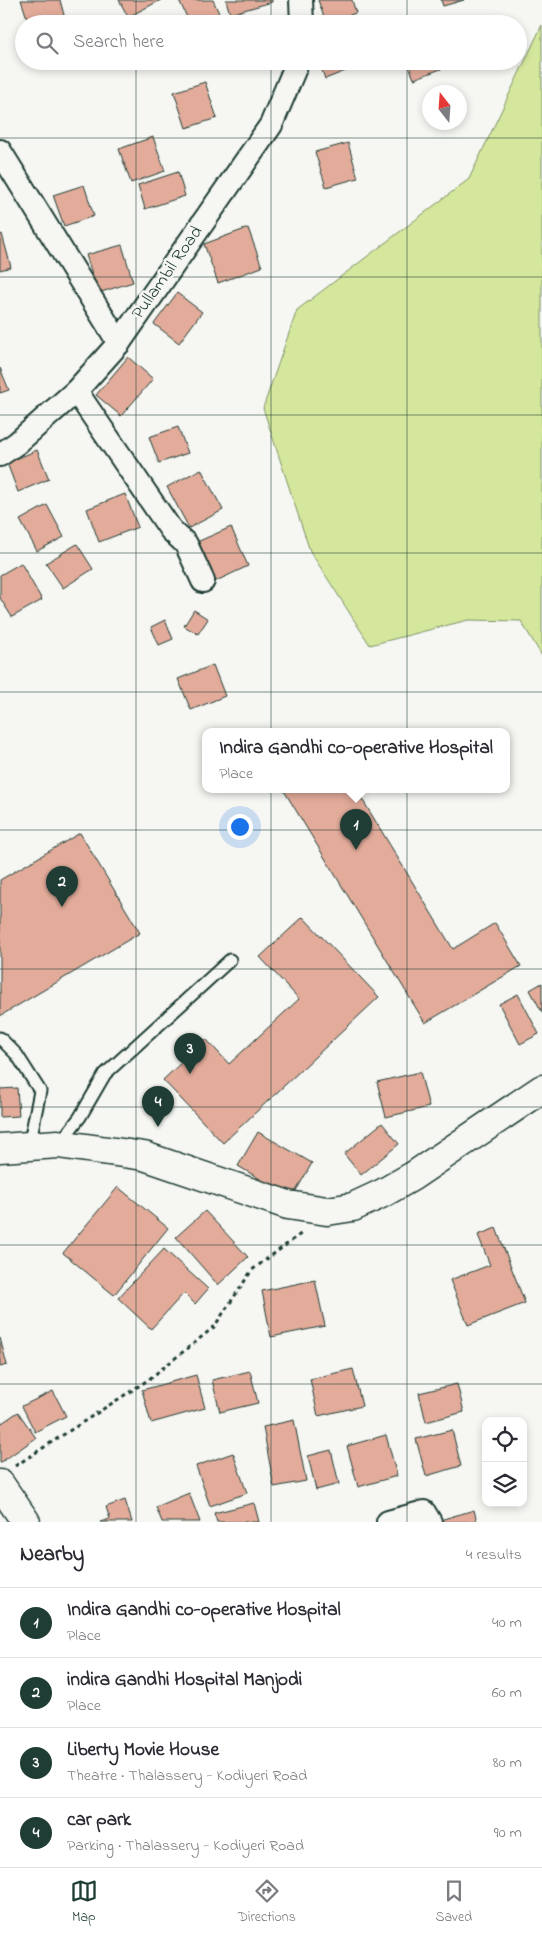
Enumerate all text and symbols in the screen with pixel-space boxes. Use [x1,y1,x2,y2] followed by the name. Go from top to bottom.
[15,15,527,70] search box
[33,29,61,57] icon: search
[73,29,164,56] text: Search here
[422,85,467,130] north arrow
[126,221,210,325] street label: Pullambil Road
[202,728,510,793] popup
[219,735,493,762] text: Indira Gandhi co-operative Hospital
[219,762,253,786] text: Place
[340,809,372,850] pin: 1
[227,814,253,840] your location
[46,866,78,907] pin: 2
[174,1033,206,1074] pin: 3
[142,1086,174,1127] pin: 4
[482,1417,527,1507] map controls
[482,1417,527,1462] button: locate
[482,1462,527,1507] button: layers
[20,1540,84,1570] text: Nearby
[466,1543,522,1567] text: 4 results
[67,1597,341,1624] text: Indira Gandhi co-operative Hospital
[33,1611,39,1635] text: 1
[492,1611,522,1635] text: 40 m
[67,1624,101,1648] text: Place
[67,1667,302,1694] text: indira Gandhi Hospital Manjodi
[32,1681,40,1705] text: 2
[492,1681,522,1705] text: 60 m
[67,1694,101,1718] text: Place
[67,1737,219,1764] text: Liberty Movie House
[33,1751,39,1775] text: 3
[493,1751,522,1775] text: 80 m
[67,1764,307,1788] text: Theatre · Thalassery - Kodiyeri Road
[67,1807,131,1834] text: car park
[33,1821,39,1845] text: 4
[494,1821,522,1845] text: 90 m
[67,1834,304,1858] text: Parking · Thalassery - Kodiyeri Road
[70,1877,98,1928] tab: Map
[238,1877,296,1928] tab: Directions
[436,1877,472,1928] tab: Saved

